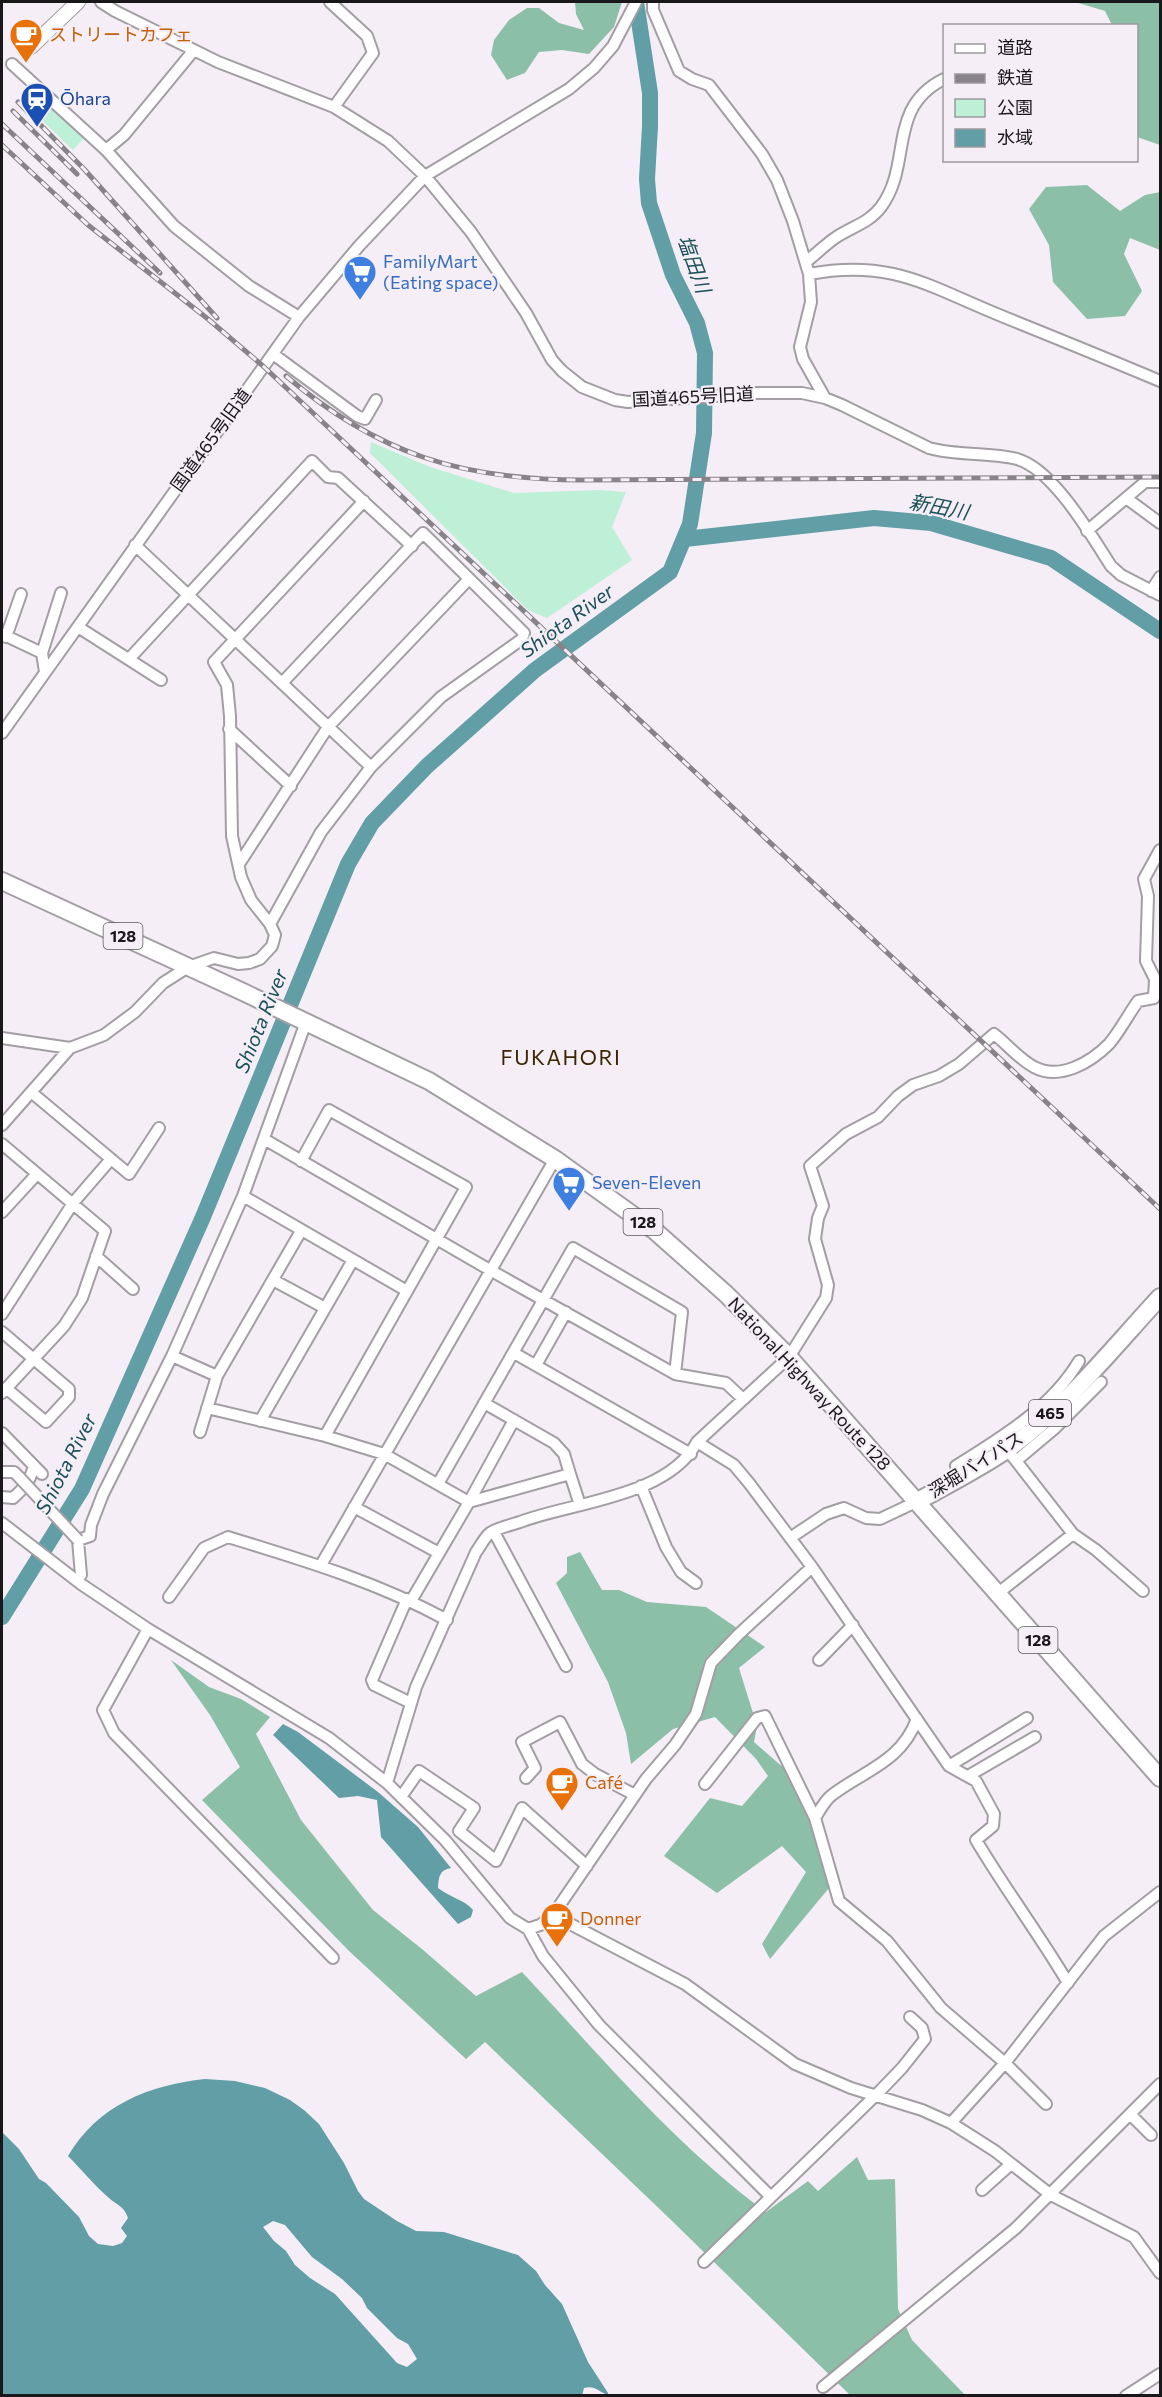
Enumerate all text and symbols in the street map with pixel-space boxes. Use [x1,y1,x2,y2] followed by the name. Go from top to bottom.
[8,17,44,64] cafe icon: ストリートカフェ
[49,23,193,45] place label: ストリートカフェ
[943,24,1138,162] legend
[997,36,1033,58] text: 道路
[997,66,1033,88] text: 鉄道
[19,81,55,128] station icon: Ōhara
[60,87,111,109] place label: Ōhara
[997,96,1033,118] text: 公園
[997,126,1033,148] text: 水域
[673,231,717,298] water label: 塩田川
[383,250,499,293] place label: FamilyMart (Eating space)
[342,254,378,301] supermarket icon: FamilyMart (Eating space)
[631,382,754,410] street label: 国道465号旧道
[165,384,255,495] street label: 国道465号旧道
[907,489,973,524] water label: 新田川
[515,578,619,662] water label: Shiota River
[104,923,142,949] road number: 128
[228,964,292,1076] water label: Shiota River
[501,1044,621,1069] district label: FUKAHORI
[551,1165,587,1212] supermarket icon: Seven-Eleven
[592,1171,701,1193] place label: Seven-Eleven
[624,1209,662,1235] road number: 128
[724,1292,896,1475] street label: National Highway Route 128
[1029,1400,1071,1426] road number: 465
[30,1408,101,1518] water label: Shiota River
[924,1426,1027,1502] street label: 深堀バイパス
[1018,1627,1058,1653] road number: 128
[544,1765,580,1812] cafe icon: Café
[585,1771,623,1793] place label: Café
[539,1901,575,1948] cafe icon: Donner
[580,1907,641,1929] place label: Donner

